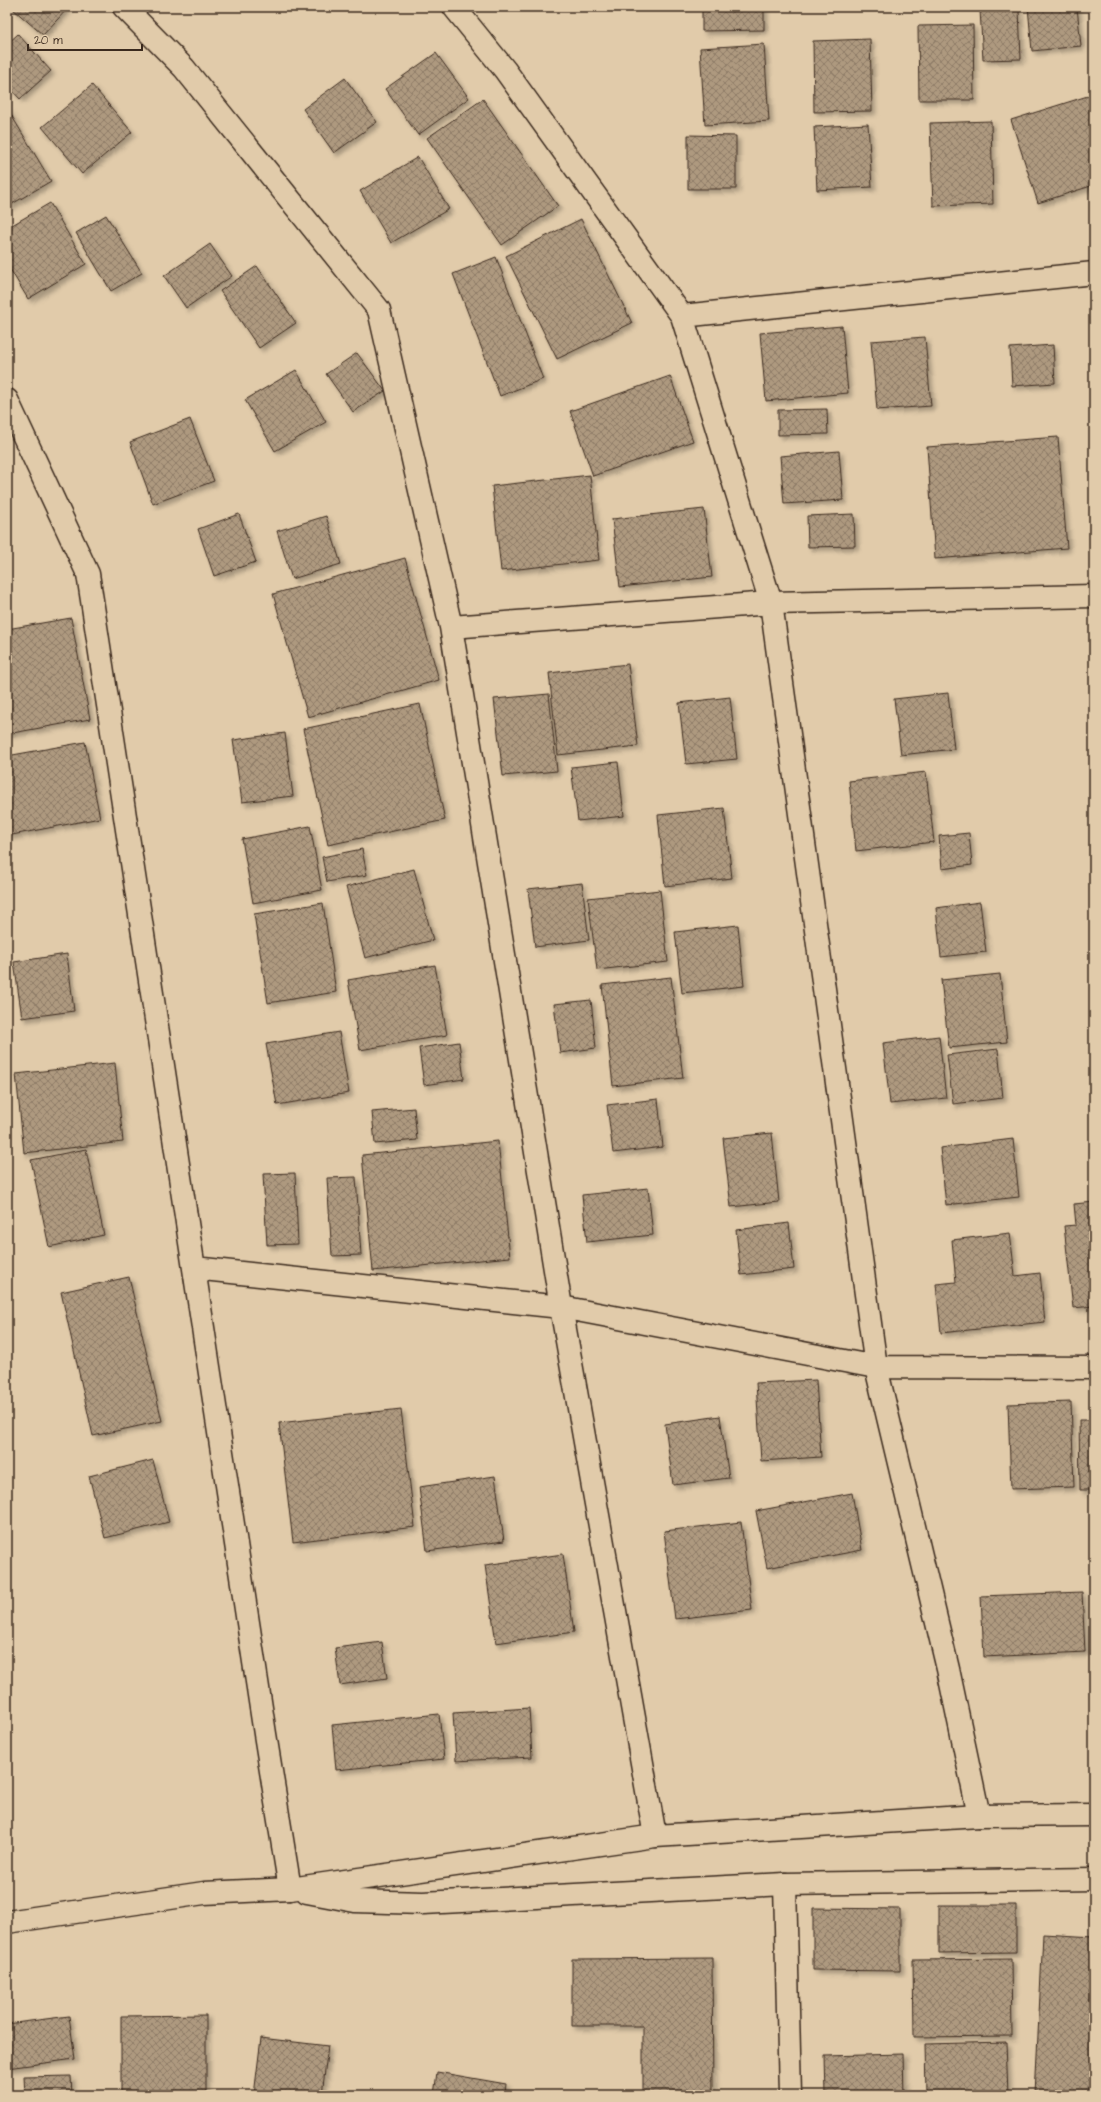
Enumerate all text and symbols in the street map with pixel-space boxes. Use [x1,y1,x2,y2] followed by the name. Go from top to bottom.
[28,26,142,52] scale bar
[34,32,63,49] text: 20 m

